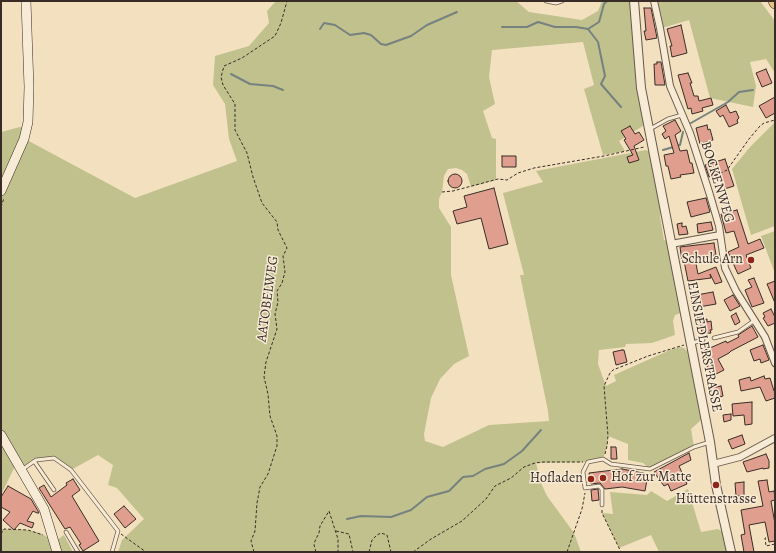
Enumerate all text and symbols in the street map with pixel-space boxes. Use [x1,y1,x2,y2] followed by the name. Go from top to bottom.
[697,139,737,225] street label: BOCKENWEG
[681,252,743,268] place label: Schule Arn
[254,255,282,343] street label: AATOBELWEG
[746,255,756,265] marker: Schule Arn
[683,280,725,414] street label: EINSIEDLERSTRASSE
[611,470,692,486] place label: Hof zur Matte
[530,471,583,487] place label: Hofladen
[598,473,608,483] marker: Hof zur Matte
[586,474,596,484] marker: Hofladen
[711,480,721,490] marker: Hüttenstrasse
[676,492,756,508] place label: Hüttenstrasse

